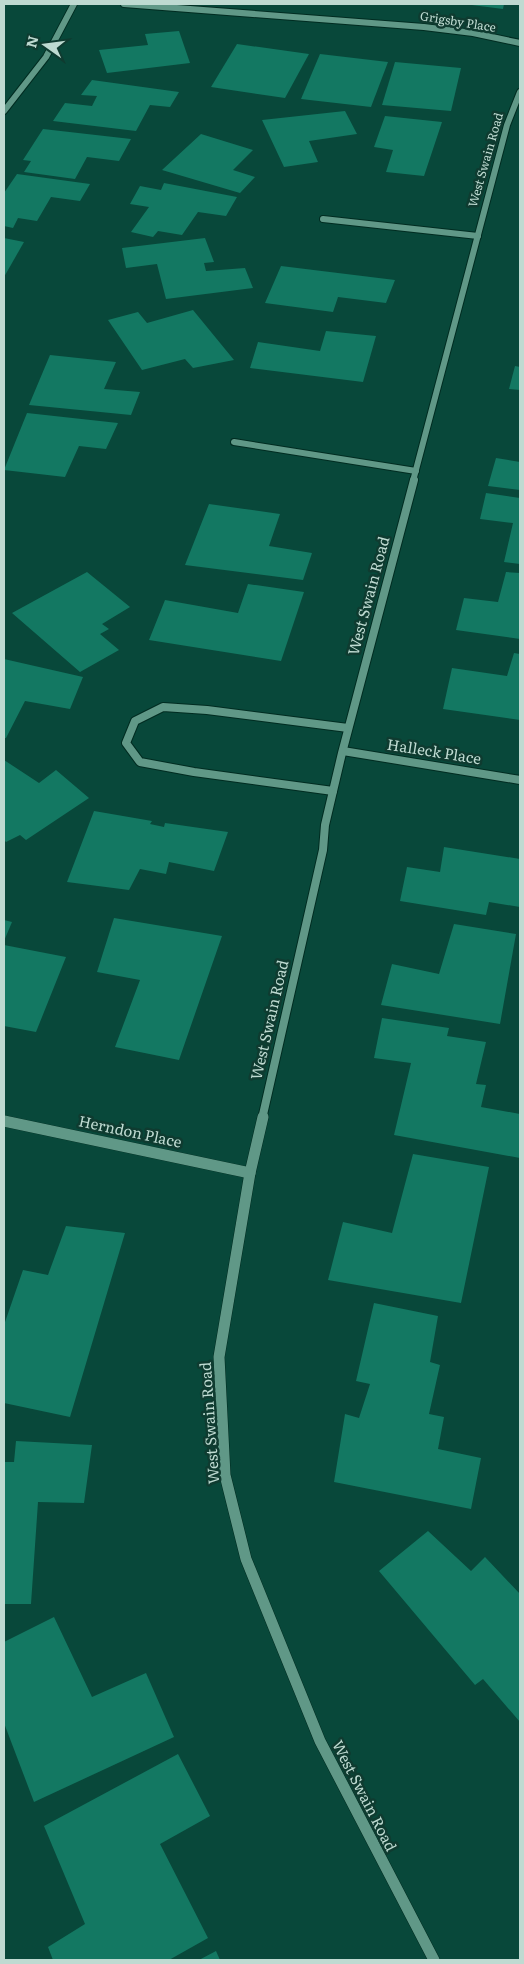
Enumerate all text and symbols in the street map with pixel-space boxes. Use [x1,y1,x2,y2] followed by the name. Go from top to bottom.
[419,6,497,36] street label: Grigsby Place
[20,20,70,70] north arrow
[20,33,43,50] text: N
[463,110,507,209] street label: West Swain Road
[341,534,394,658] street label: West Swain Road
[385,732,483,769] street label: Halleck Place
[244,958,293,1082] street label: West Swain Road
[77,1108,184,1153] street label: Herndon Place
[193,1361,224,1485] street label: West Swain Road
[327,1736,403,1855] street label: West Swain Road

